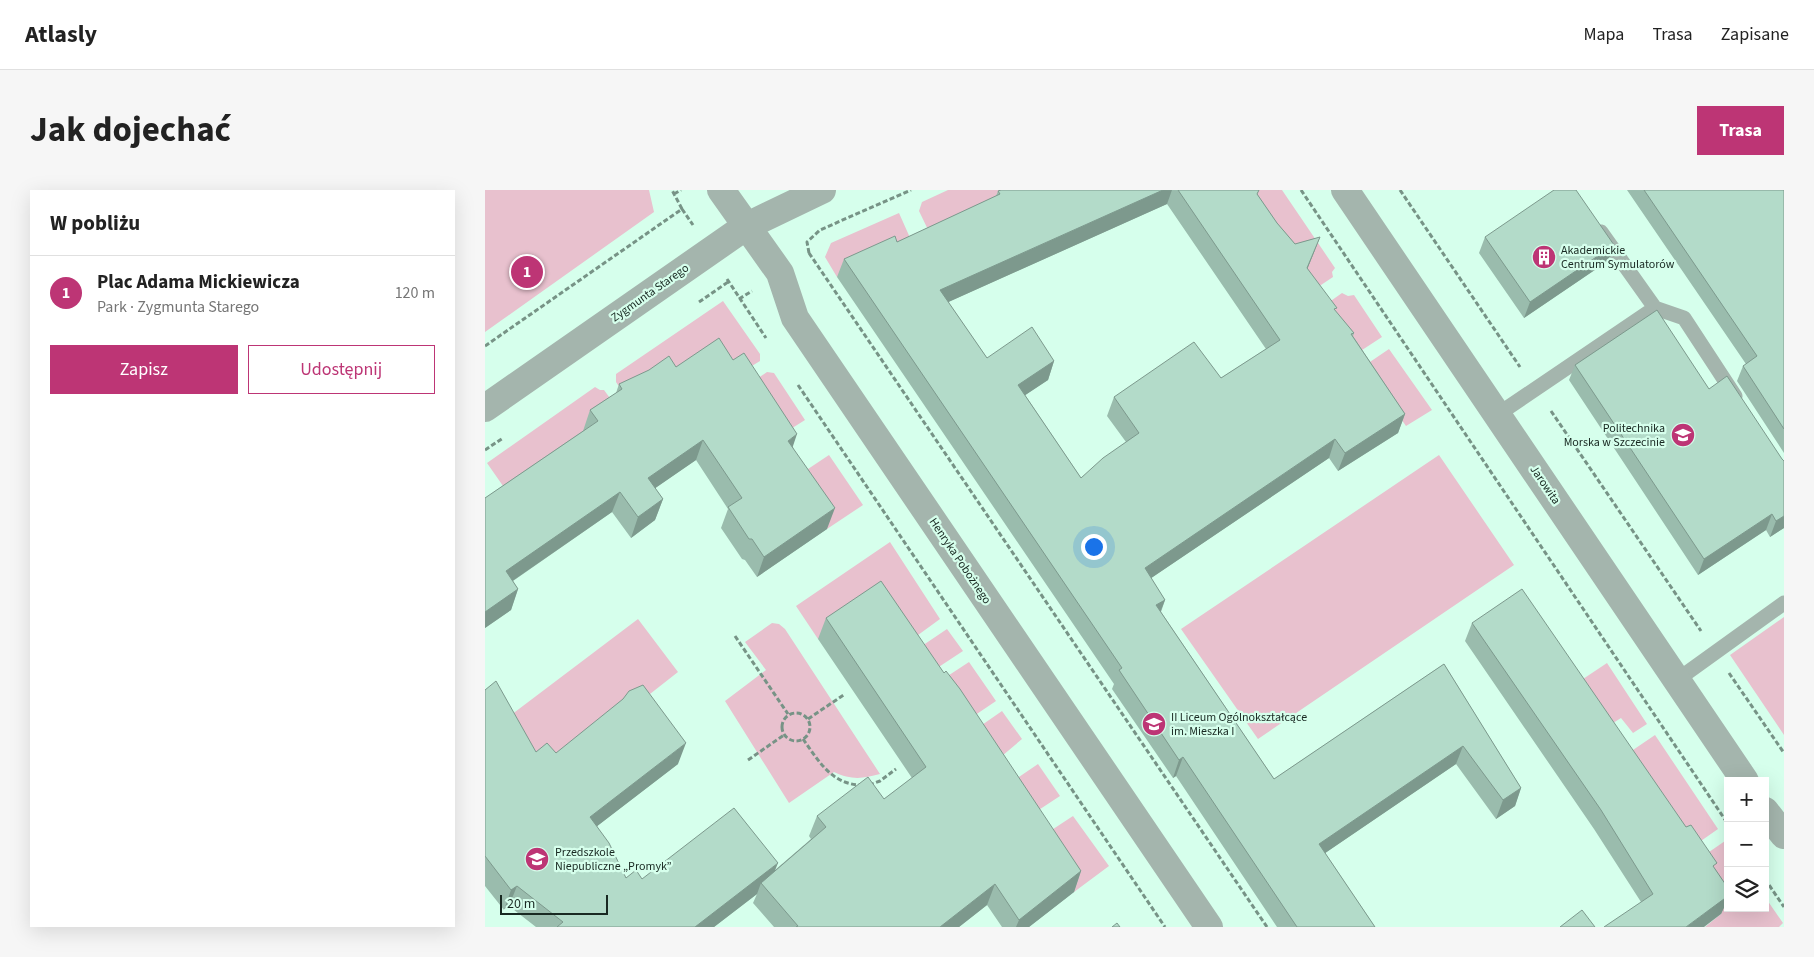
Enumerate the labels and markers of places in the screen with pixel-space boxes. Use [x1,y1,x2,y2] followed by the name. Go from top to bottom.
[1561,242,1675,273] place label: Akademickie Centrum Symulatorów
[1531,244,1557,270] building icon: Akademickie Centrum Symulatorów
[511,253,543,291] pin: 1
[1564,420,1665,451] place label: Politechnika Morska w Szczecinie
[1670,422,1696,448] school or university icon: Politechnika Morska w Szczecinie
[1171,709,1307,740] place label: II Liceum Ogólnokształcące im. Mieszka I
[1141,711,1167,737] school or university icon: II Liceum Ogólnokształcące im. Mieszka I
[555,844,672,875] place label: Przedszkole Niepubliczne „Promyk”
[524,846,550,872] school or university icon: Przedszkole Niepubliczne „Promyk”

